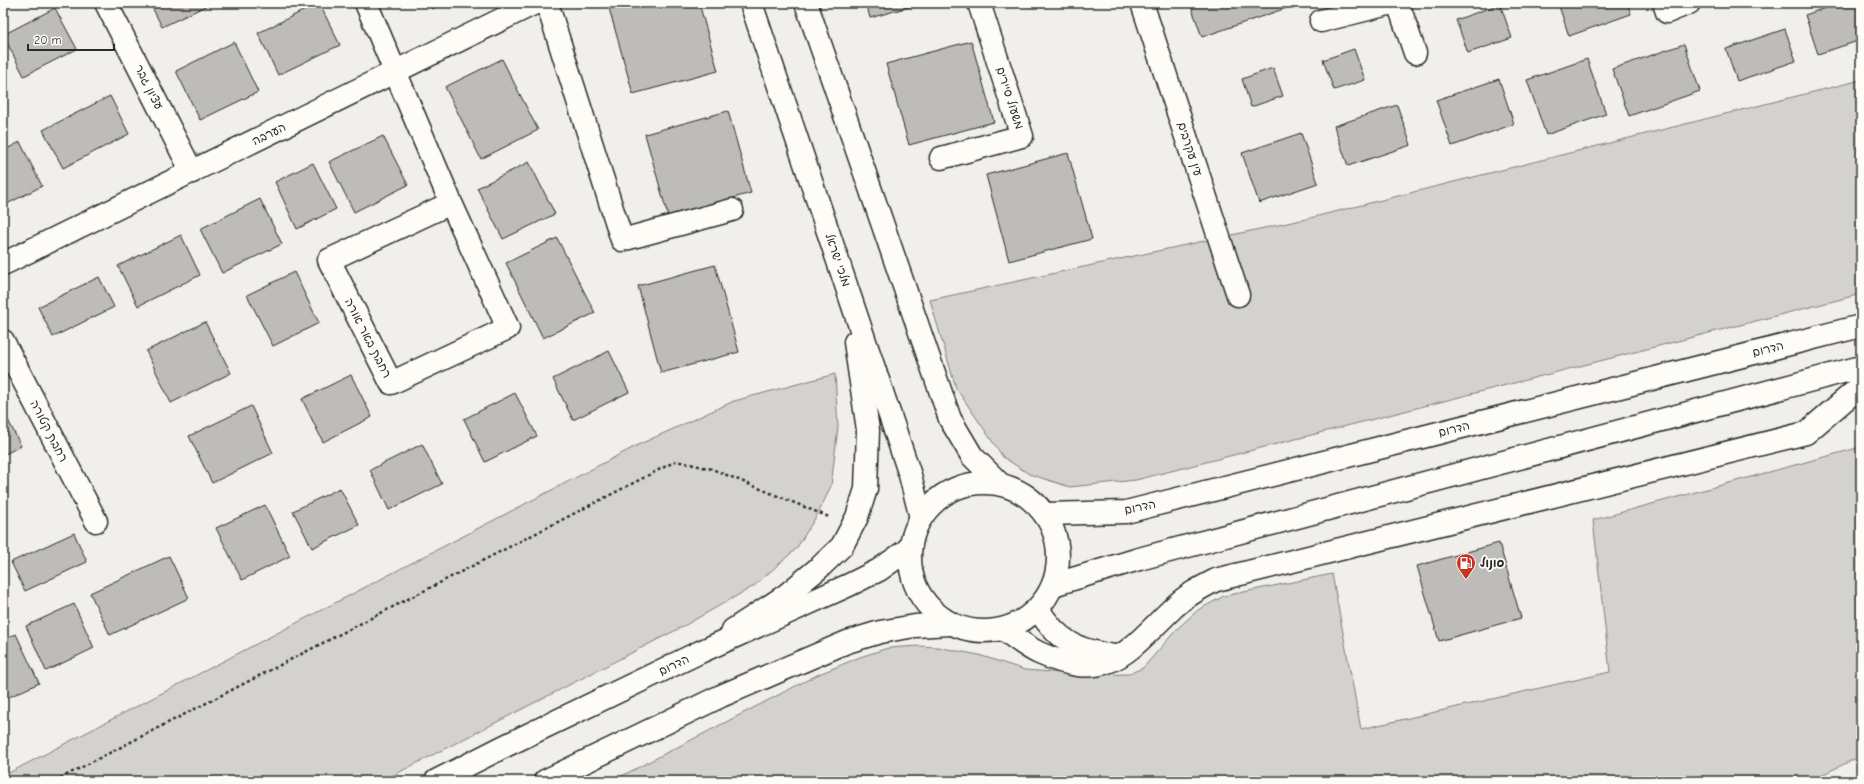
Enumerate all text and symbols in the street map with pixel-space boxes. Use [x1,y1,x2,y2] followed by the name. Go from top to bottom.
[28,26,114,52] scale bar
[34,33,62,47] text: 20 m
[132,62,166,112] street label: עציון גבר
[993,65,1027,131] street label: משעול סיירים
[250,120,288,148] street label: הערבה
[1175,120,1205,178] street label: עין עקרבים
[822,231,854,289] street label: מלכי ישראל
[342,296,394,380] street label: רחבת באר אורה
[1751,338,1785,360] street label: הדרום
[27,398,71,465] street label: רחבת קטורה
[1437,418,1471,440] street label: הדרום
[1123,497,1157,517] street label: הדרום
[1455,552,1477,580] fuel station icon: סונול
[1480,556,1504,570] place label: סונול
[657,652,691,678] street label: הדרום

